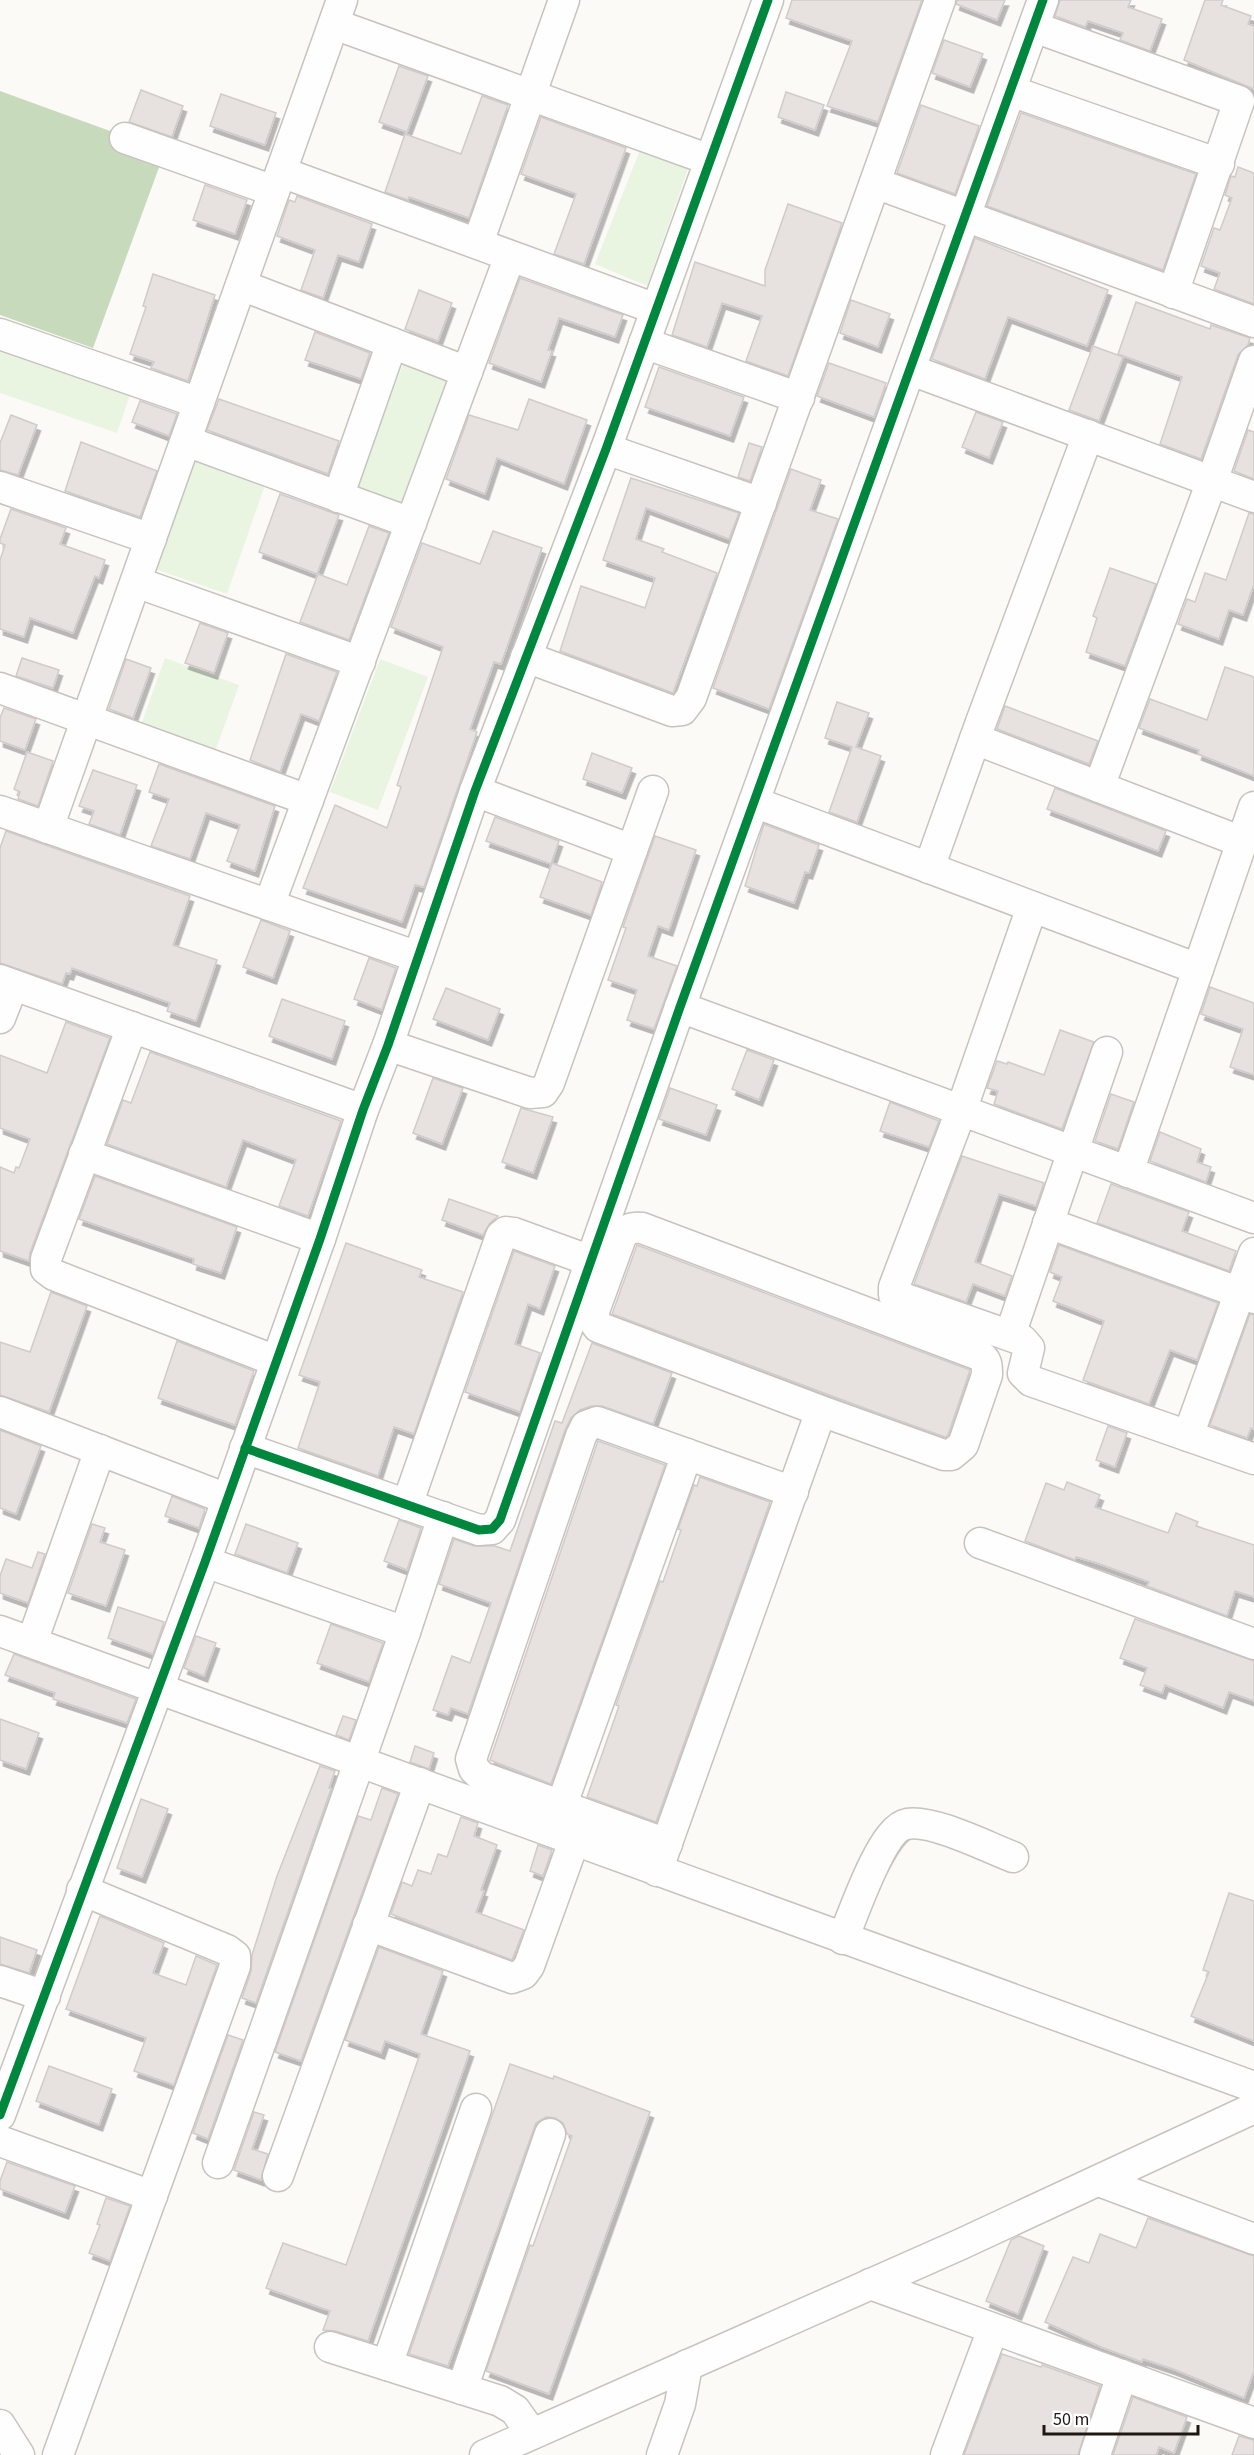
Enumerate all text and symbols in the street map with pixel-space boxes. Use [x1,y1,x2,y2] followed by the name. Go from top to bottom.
[1044,2398,1198,2436] scale bar
[1053,2407,1089,2432] text: 50 m

